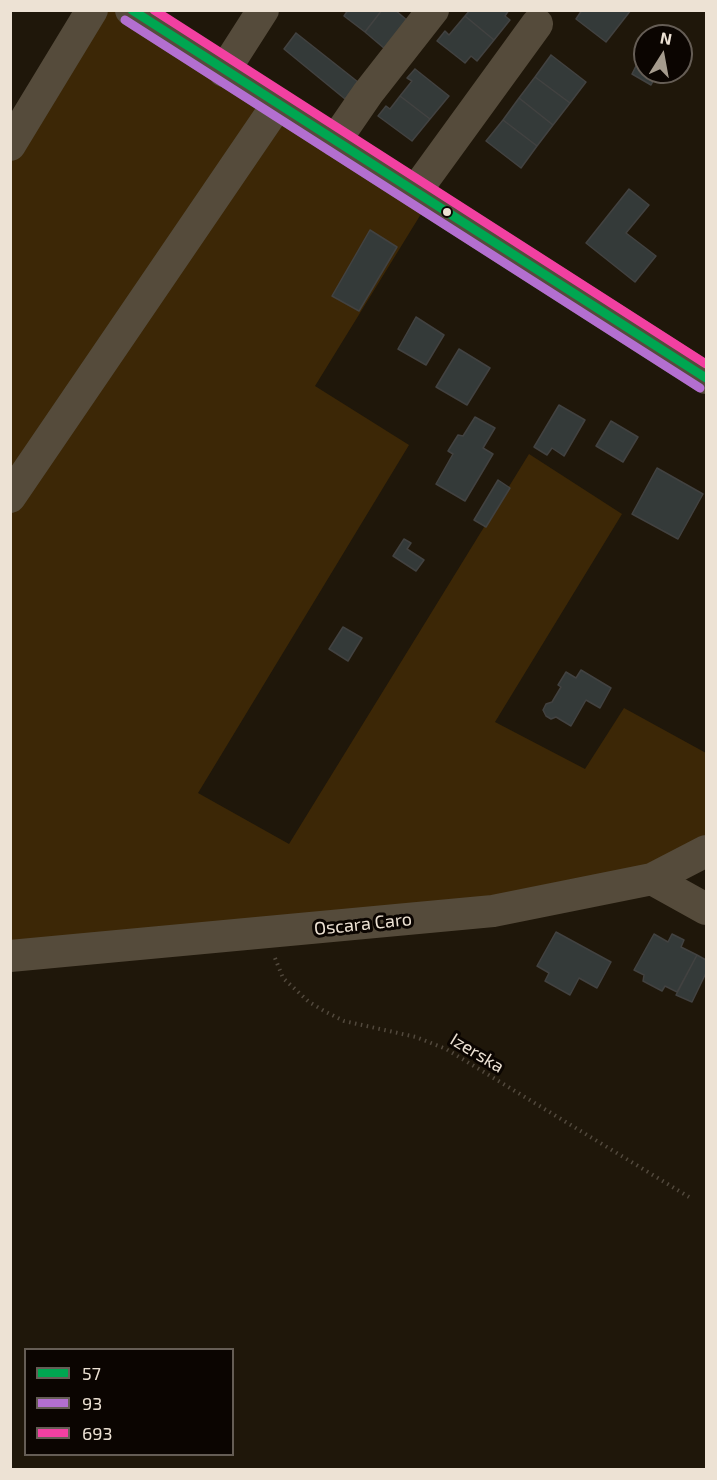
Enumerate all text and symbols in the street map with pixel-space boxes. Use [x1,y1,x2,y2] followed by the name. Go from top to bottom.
[633,24,693,84] north arrow
[659,27,674,48] text: N
[441,206,453,218] unlabelled marker
[313,908,413,940] street label: Oscara Caro
[446,1029,508,1077] street label: Izerska
[24,1348,234,1456] legend
[82,1362,101,1384] text: 57
[82,1392,102,1414] text: 93
[82,1422,113,1444] text: 693

